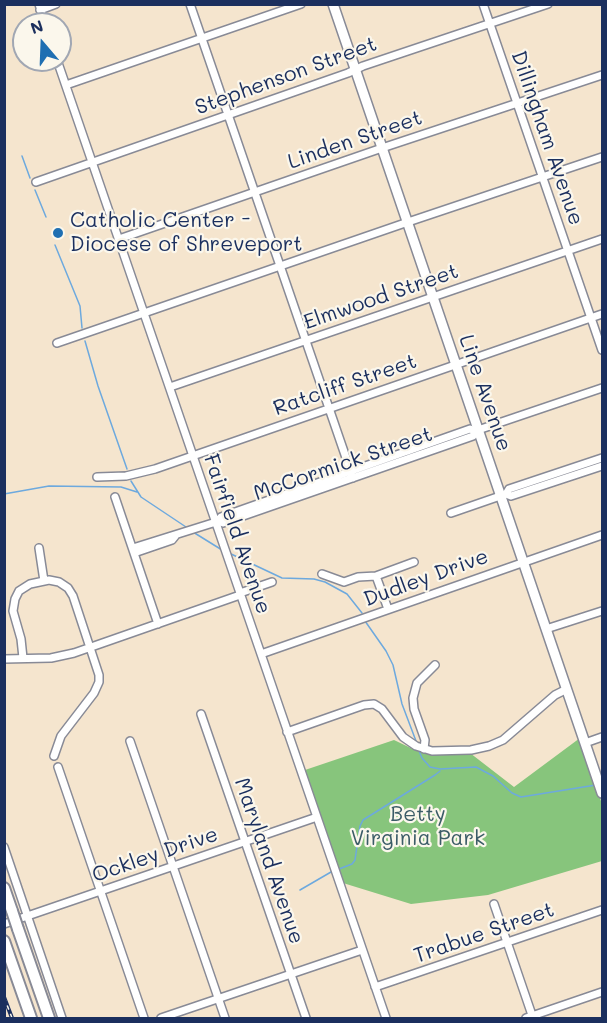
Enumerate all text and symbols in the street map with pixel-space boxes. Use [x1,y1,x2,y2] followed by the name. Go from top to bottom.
[12,12,72,72] north arrow
[27,14,46,38] text: N
[192,31,380,121] street label: Stephenson Street
[505,48,589,228] street label: Dillingham Avenue
[284,105,426,175] street label: Linden Street
[70,208,302,258] place label: Catholic Center - Diocese of Shreveport
[51,226,65,240] marker: Catholic Center - Diocese of Shreveport
[300,259,462,335] street label: Elmwood Street
[453,331,517,455] street label: Line Avenue
[270,349,420,421] street label: Ratcliff Street
[250,422,436,506] street label: McCormick Street
[198,451,276,617] street label: Fairfield Avenue
[360,544,492,612] street label: Dudley Drive
[229,775,309,947] street label: Maryland Avenue
[351,802,485,852] park label: Betty Virginia Park
[89,822,221,888] street label: Ockley Drive
[411,897,557,969] street label: Trabue Street

